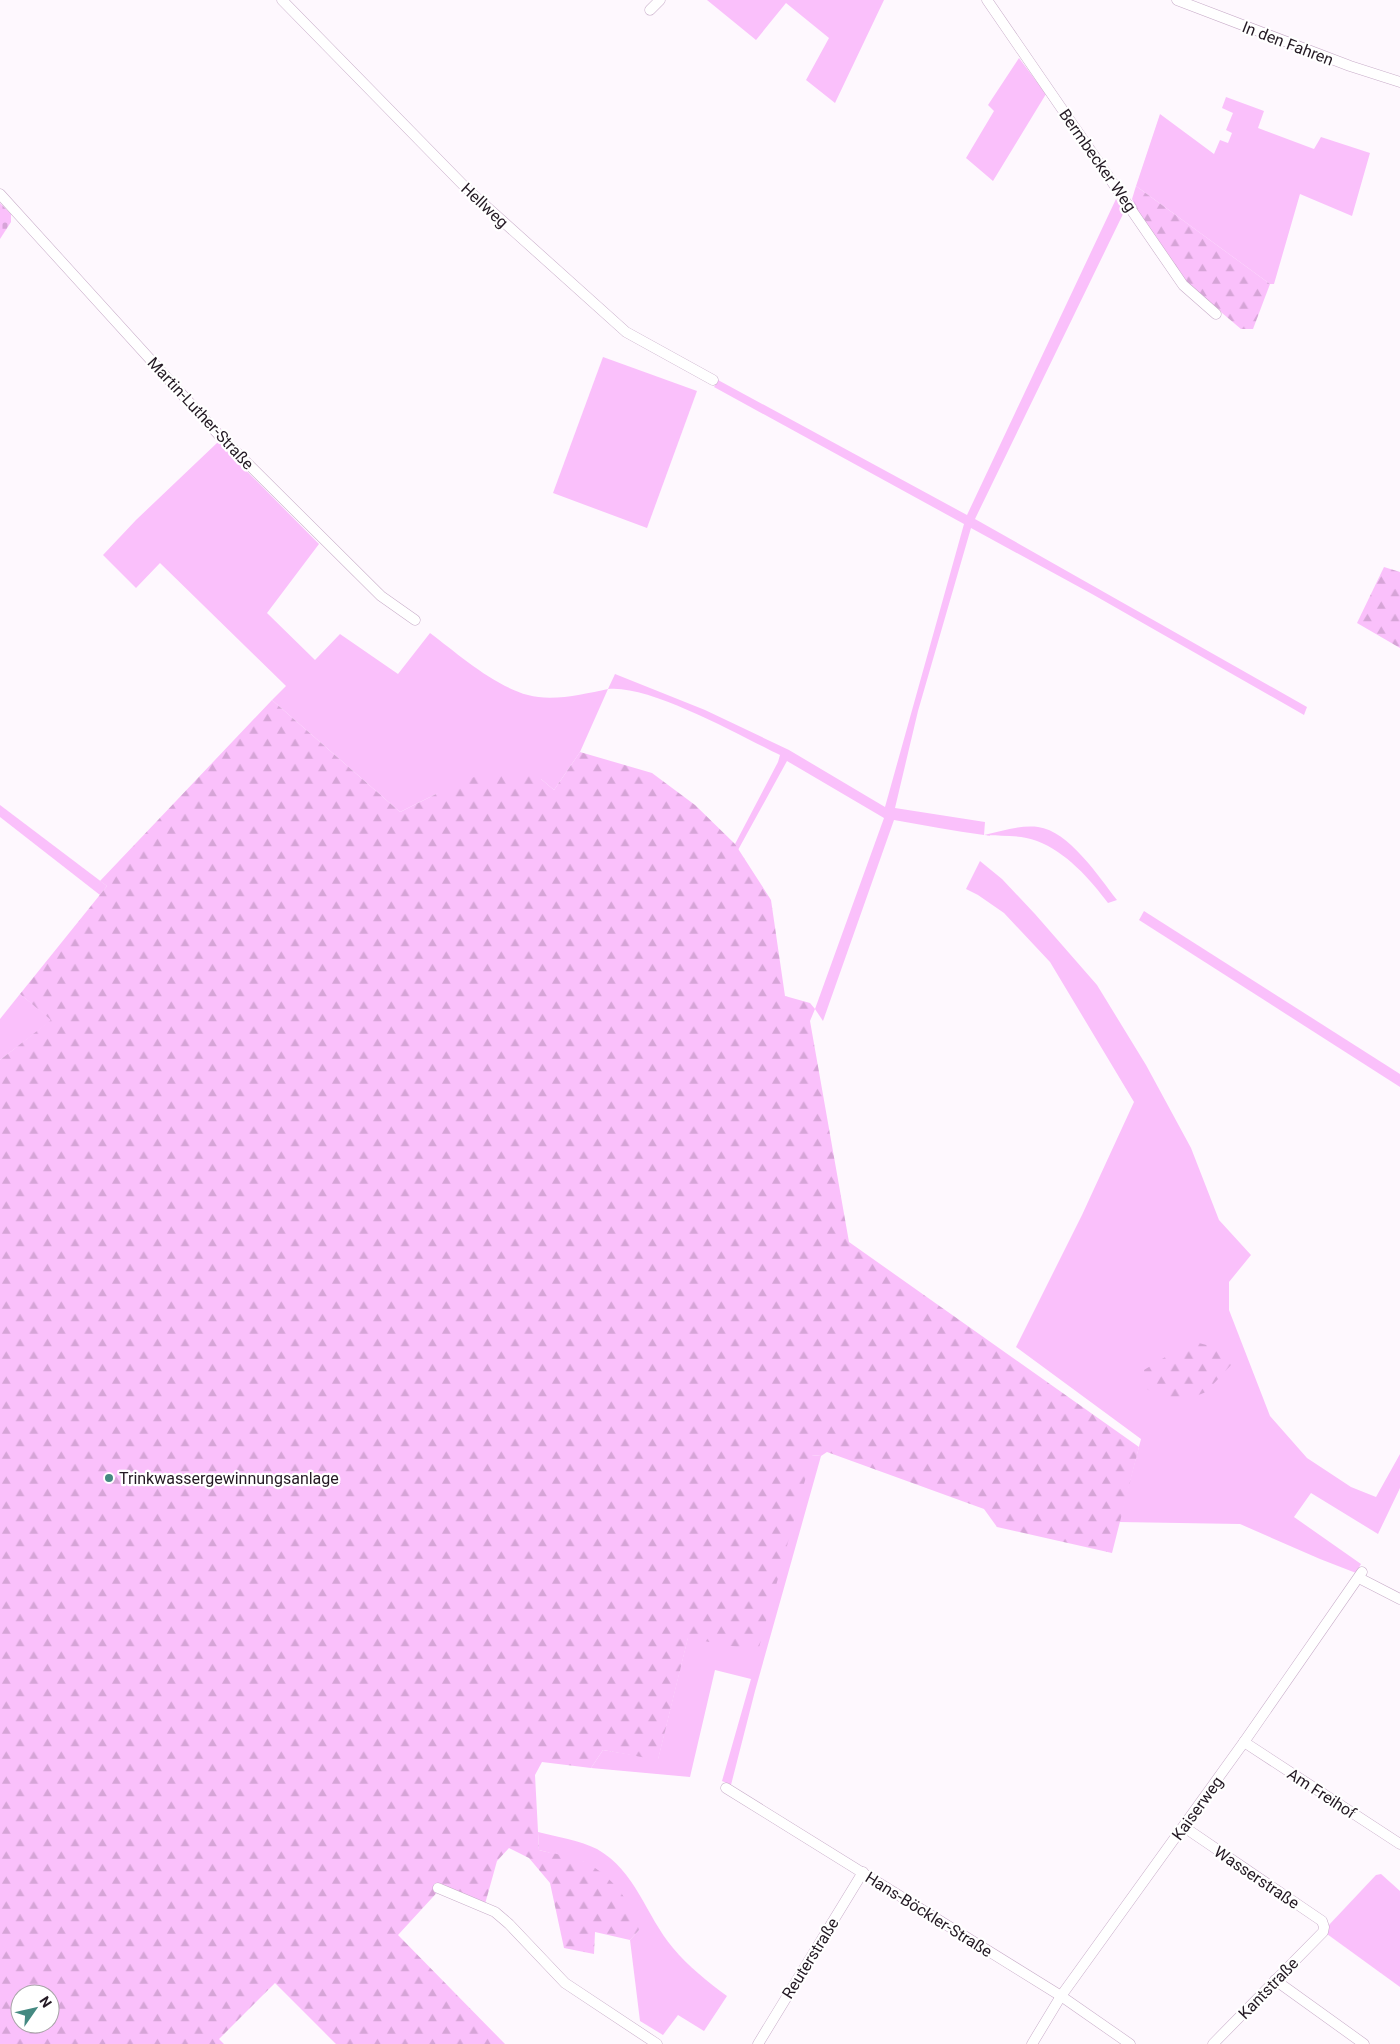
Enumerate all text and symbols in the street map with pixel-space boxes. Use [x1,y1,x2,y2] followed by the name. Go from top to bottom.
[1240,17,1336,70] street label: In den Fahren
[1055,105,1140,215] street label: Bermbecker Weg
[457,179,512,232] street label: Hellweg
[144,353,258,474] street label: Martin-Luther-Straße
[119,1469,339,1488] place label: Trinkwassergewinnungsanlage
[103,1472,115,1484] marker: Trinkwassergewinnungsanlage
[1284,1764,1360,1823] street label: Am Freihof
[1168,1773,1227,1844] street label: Kaiserweg
[1211,1842,1303,1913] street label: Wasserstraße
[862,1868,996,1961] street label: Hans-Böckler-Straße
[778,1914,843,2002] street label: Reuterstraße
[1234,1954,1302,2023] street label: Kantstraße
[10,1984,60,2034] north arrow
[36,1993,55,2010] text: N

